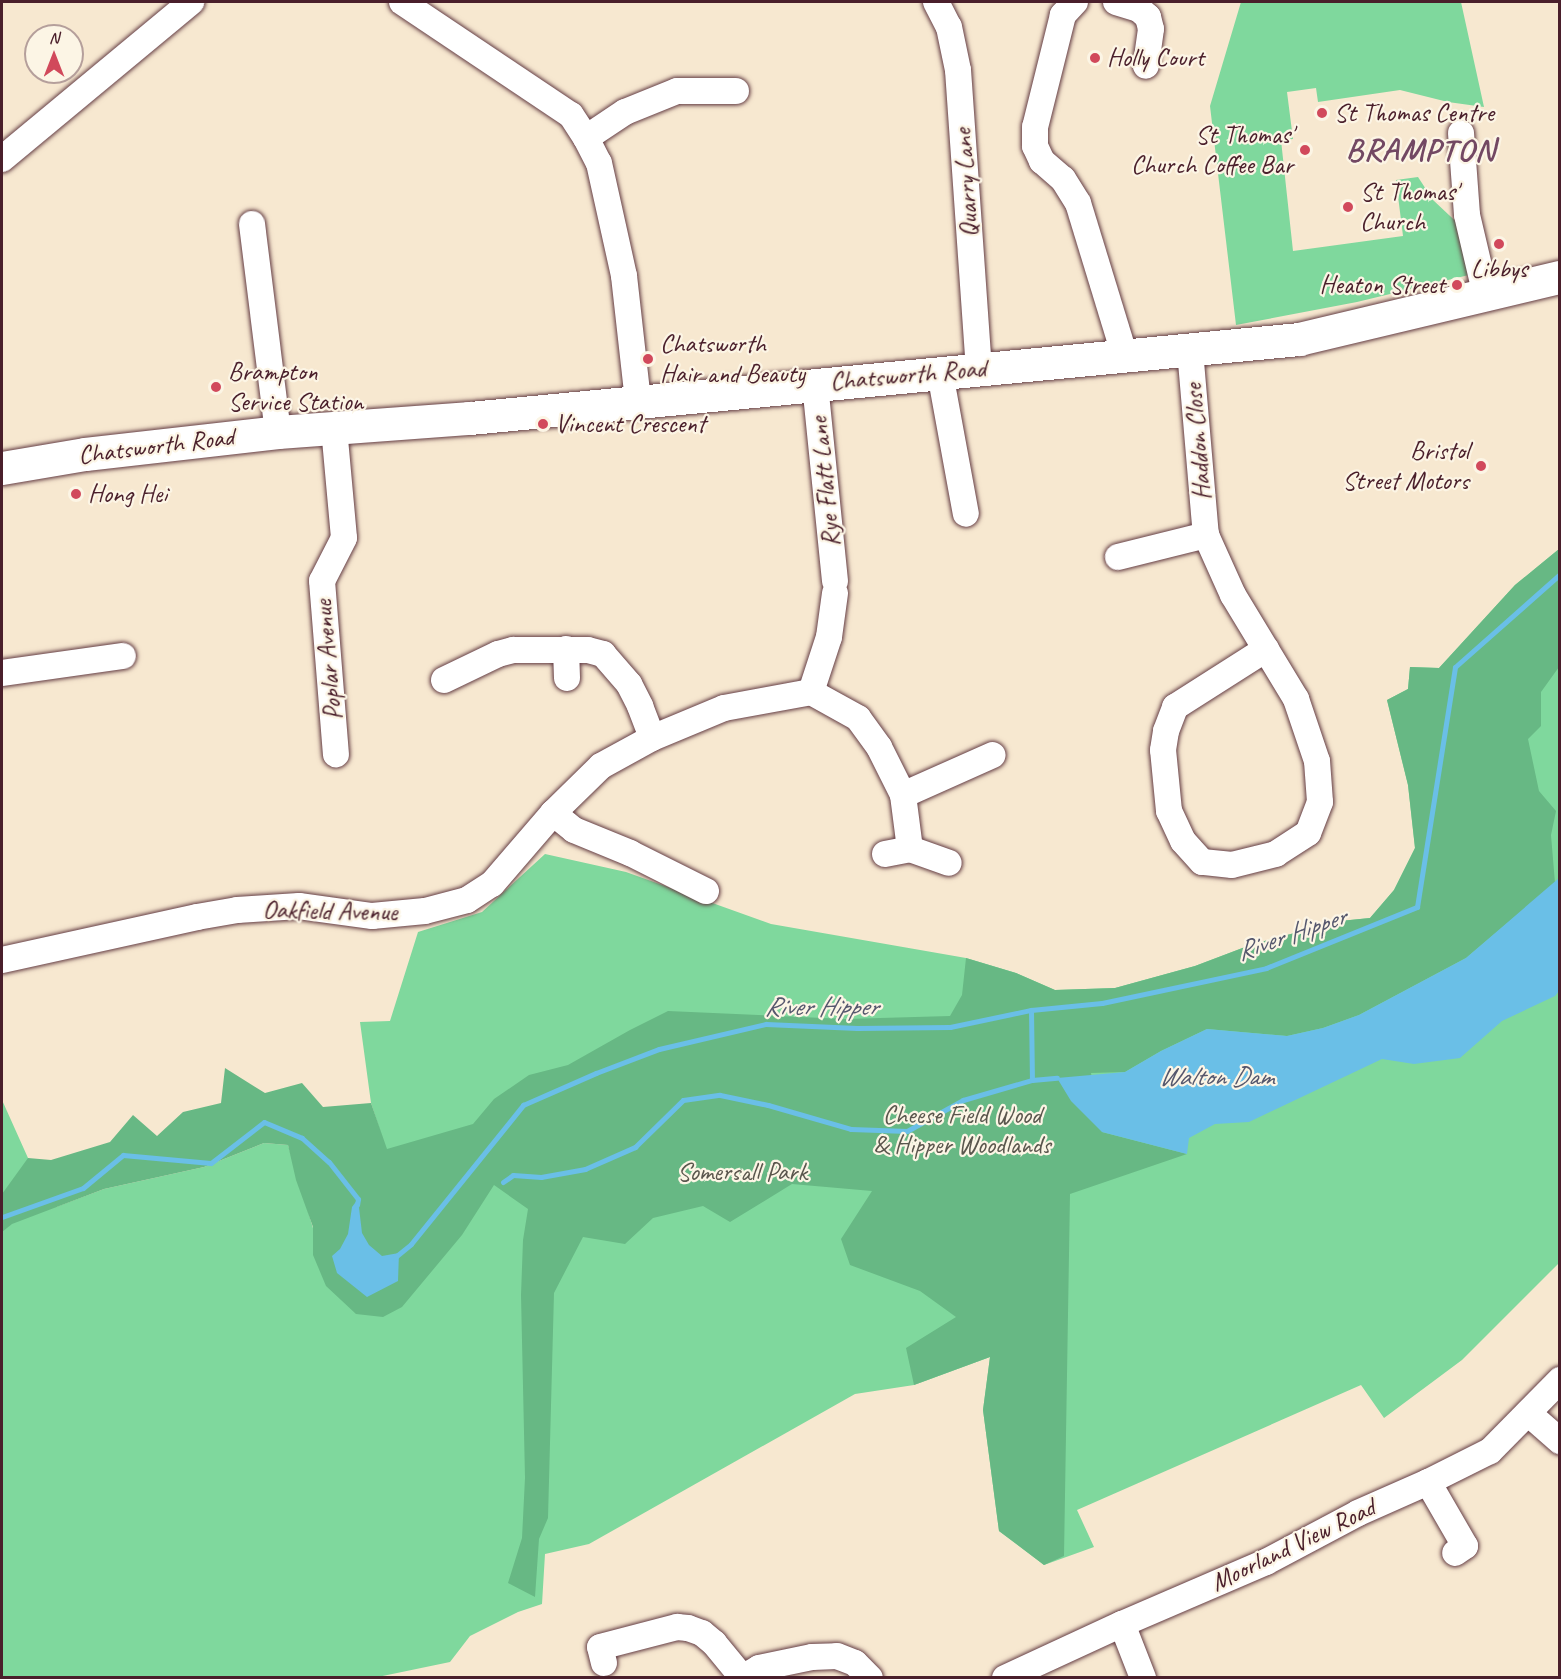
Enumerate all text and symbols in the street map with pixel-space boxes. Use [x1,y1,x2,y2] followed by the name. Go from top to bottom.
[24,24,84,84] north arrow
[49,28,59,48] text: N
[1107,42,1204,74] place label: Holly Court
[1088,51,1102,65] marker: Holly Court
[1334,97,1496,129] place label: St Thomas Centre
[1315,106,1329,120] marker: St Thomas Centre
[1130,119,1293,180] place label: St Thomas' Church Coffee Bar
[947,127,985,239] street label: Quarry Lane
[1347,131,1495,169] district label: BRAMPTON
[1298,143,1312,157] marker: St Thomas' Church Coffee Bar
[1360,176,1460,237] place label: St Thomas' Church
[1341,200,1355,214] marker: St Thomas' Church
[1492,237,1506,251] marker: Libbys
[1471,253,1527,285] place label: Libbys
[1319,269,1445,301] place label: Heaton Street
[1450,278,1464,292] marker: Heaton Street
[660,328,806,390] place label: Chatsworth Hair and Beauty
[641,352,655,366] marker: Chatsworth Hair and Beauty
[829,353,987,397] street label: Chatsworth Road
[228,356,363,418] place label: Brampton Service Station
[209,380,223,394] marker: Brampton Service Station
[1177,382,1219,502] street label: Haddon Close
[555,408,706,440] place label: Vincent Crescent
[803,415,847,549] street label: Rye Flatt Lane
[536,417,550,431] marker: Vincent Crescent
[77,421,235,471] street label: Chatsworth Road
[1342,435,1469,496] place label: Bristol Street Motors
[1474,459,1488,473] marker: Bristol Street Motors
[88,478,167,510] place label: Hong Hei
[69,487,83,501] marker: Hong Hei
[307,599,349,721] street label: Poplar Avenue
[262,894,398,928] street label: Oakfield Avenue
[1232,900,1350,968] water label: River Hipper
[764,991,878,1023] water label: River Hipper
[1158,1061,1274,1093] water label: Walton Dam
[873,1099,1051,1160] park label: Cheese Field Wood & Hipper Woodlands
[677,1156,807,1188] park label: Somersall Park
[1206,1492,1380,1598] street label: Moorland View Road

